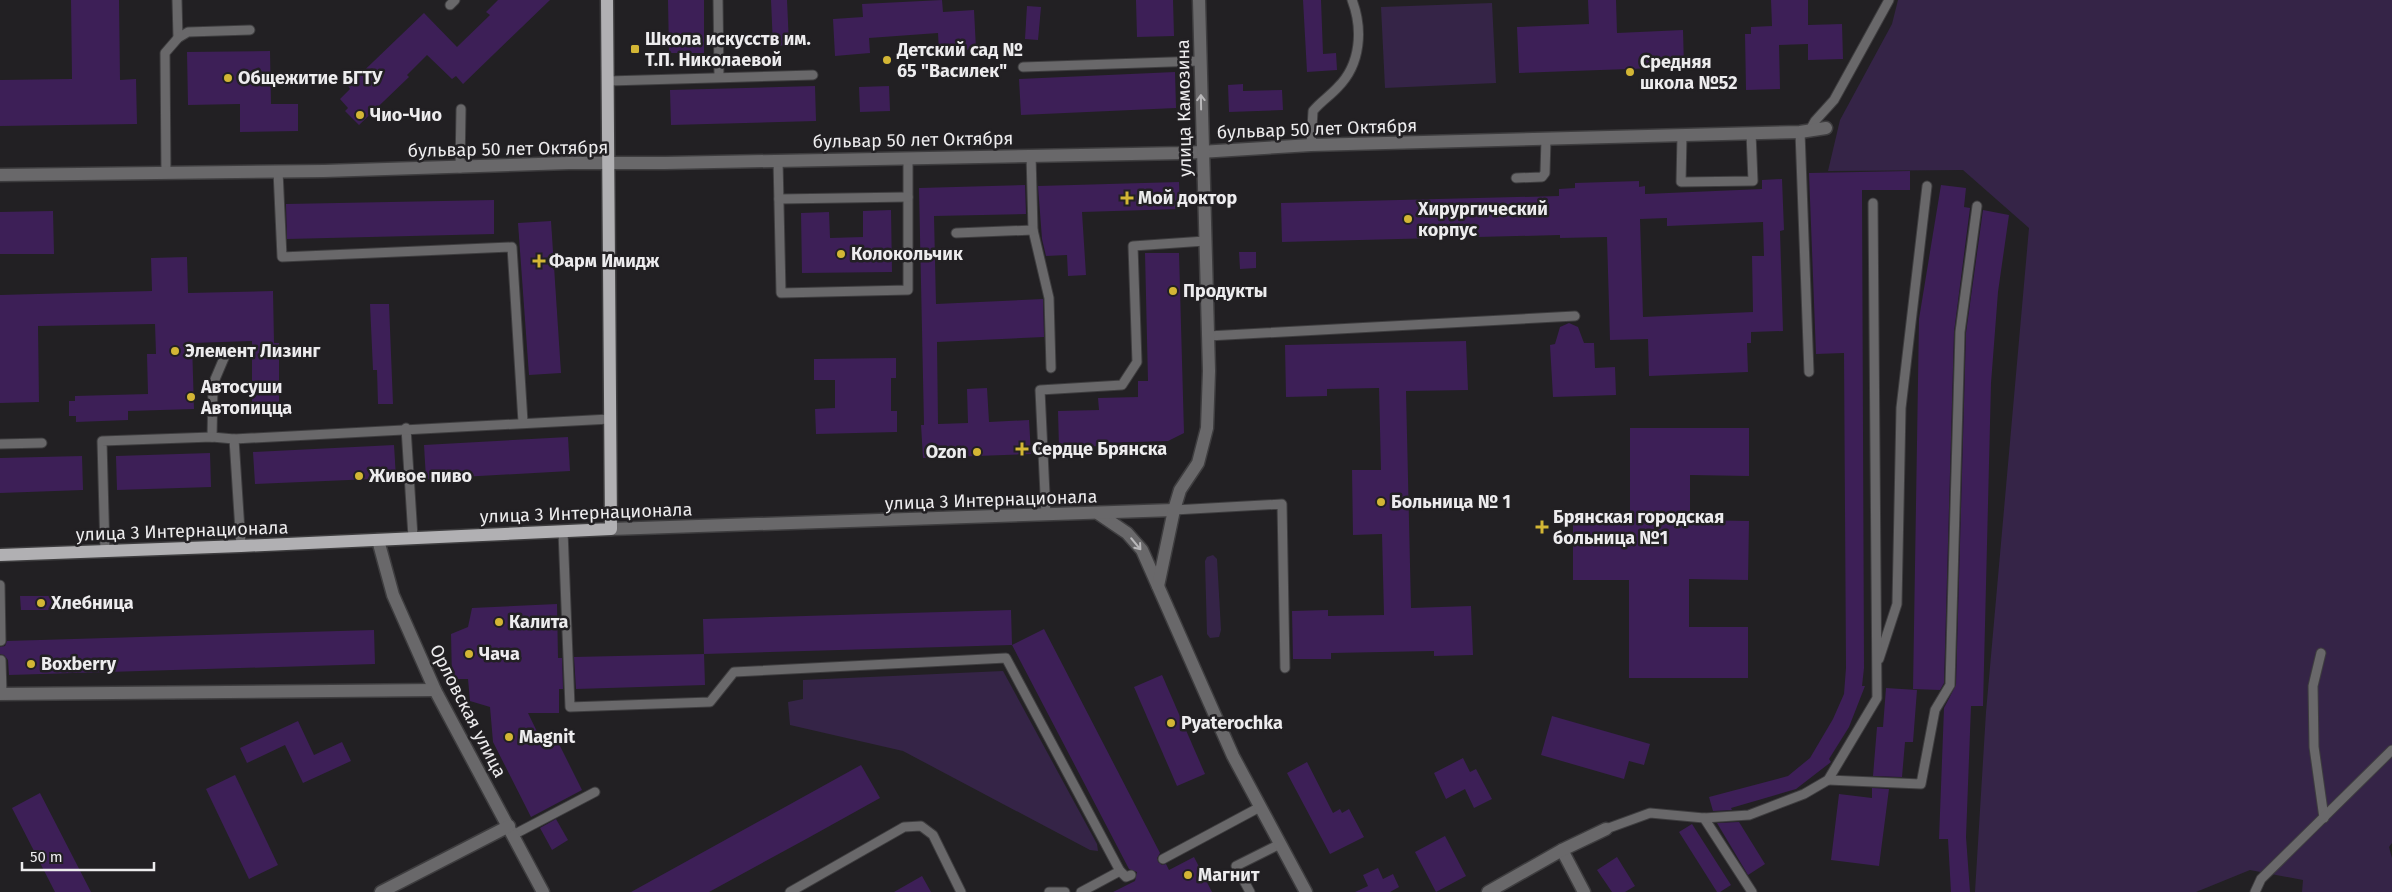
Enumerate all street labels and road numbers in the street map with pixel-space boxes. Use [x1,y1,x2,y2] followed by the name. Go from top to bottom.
[1172,39,1196,177] street label: улица Камозина
[1216,115,1418,143] street label: бульвар 50 лет Октября
[812,127,1014,153] street label: бульвар 50 лет Октября
[407,136,609,162] street label: бульвар 50 лет Октября
[884,485,1098,515] street label: улица 3 Интернационала
[479,498,693,528] street label: улица 3 Интернационала
[75,516,289,546] street label: улица 3 Интернационала
[425,641,511,781] street label: Орловская улица

